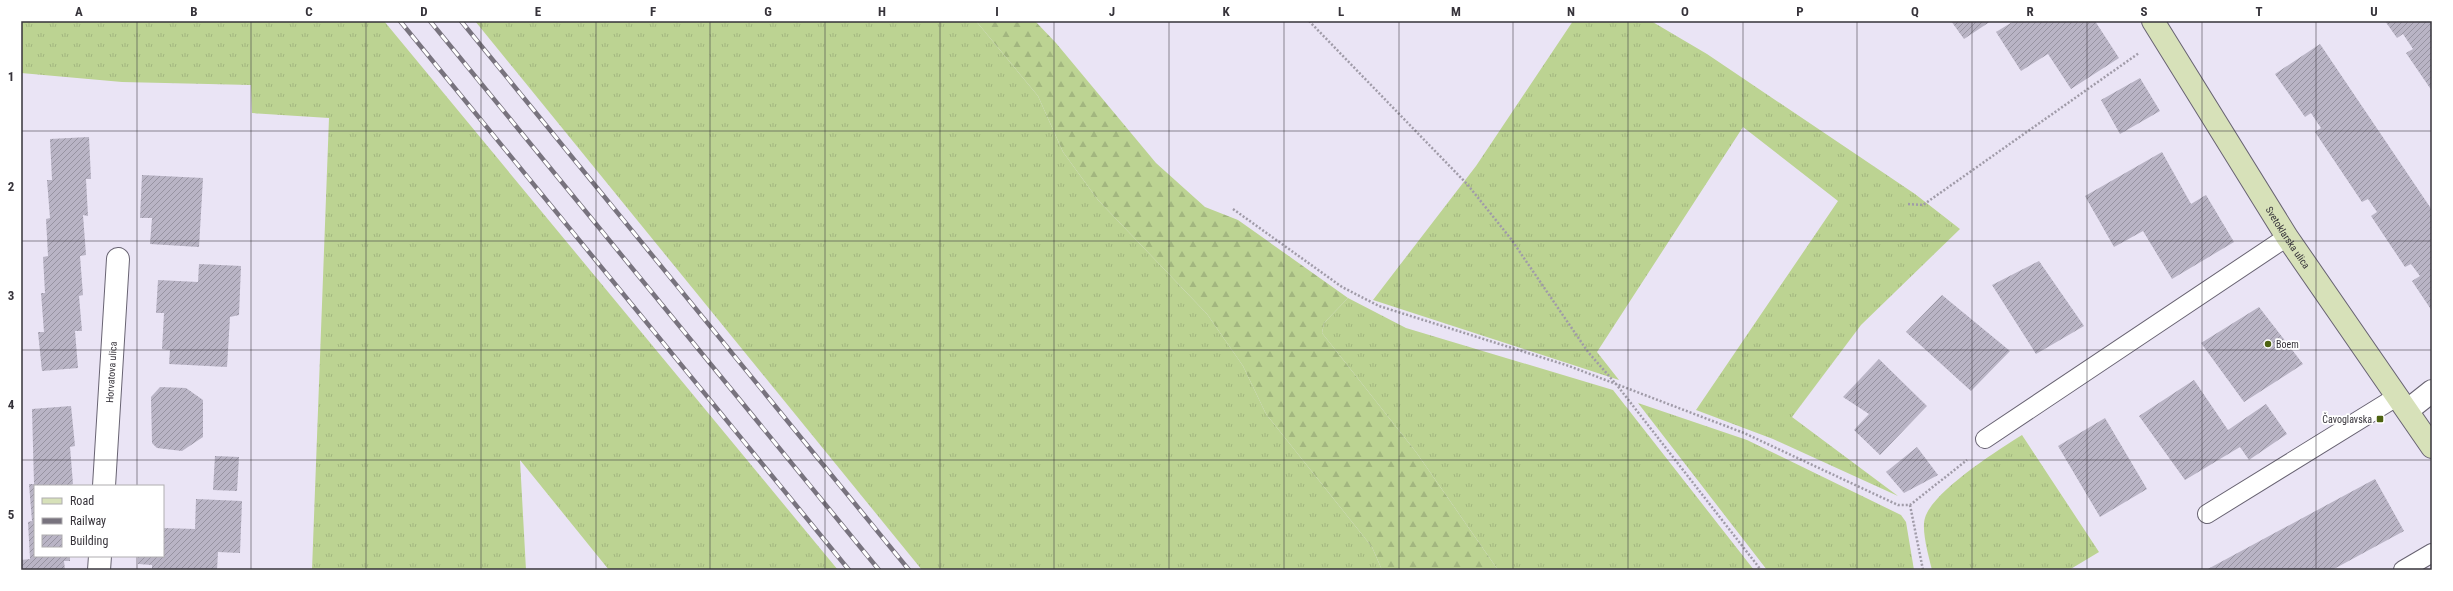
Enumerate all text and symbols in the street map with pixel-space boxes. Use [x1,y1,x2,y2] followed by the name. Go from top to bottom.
[75,4,83,19] text: A
[190,4,198,19] text: B
[305,4,313,19] text: C
[420,4,428,19] text: D
[535,4,542,19] text: E
[650,4,656,19] text: F
[764,4,772,19] text: G
[878,4,886,19] text: H
[995,4,999,19] text: I
[1109,4,1115,19] text: J
[1222,4,1230,19] text: K
[1338,4,1344,19] text: L
[1451,4,1461,19] text: M
[1567,4,1575,19] text: N
[1681,4,1689,19] text: O
[1796,4,1804,19] text: P
[1911,4,1919,19] text: Q
[2026,4,2034,19] text: R
[2140,4,2148,19] text: S
[2255,4,2263,19] text: T
[2370,4,2378,19] text: U
[8,69,14,84] text: 1
[8,179,15,194] text: 2
[2264,204,2312,270] street label: Svetoklarska ulica
[8,288,14,303] text: 3
[2263,339,2273,349] marker: Boem
[2276,339,2299,350] place label: Boem
[104,341,118,403] street label: Horvatova ulica
[8,397,15,412] text: 4
[2322,412,2372,425] place label: Čavoglavska
[2375,414,2385,424] marker: Čavoglavska
[34,485,164,557] legend
[70,494,94,508] text: Road
[8,507,15,522] text: 5
[70,514,106,528] text: Railway
[70,534,108,548] text: Building

